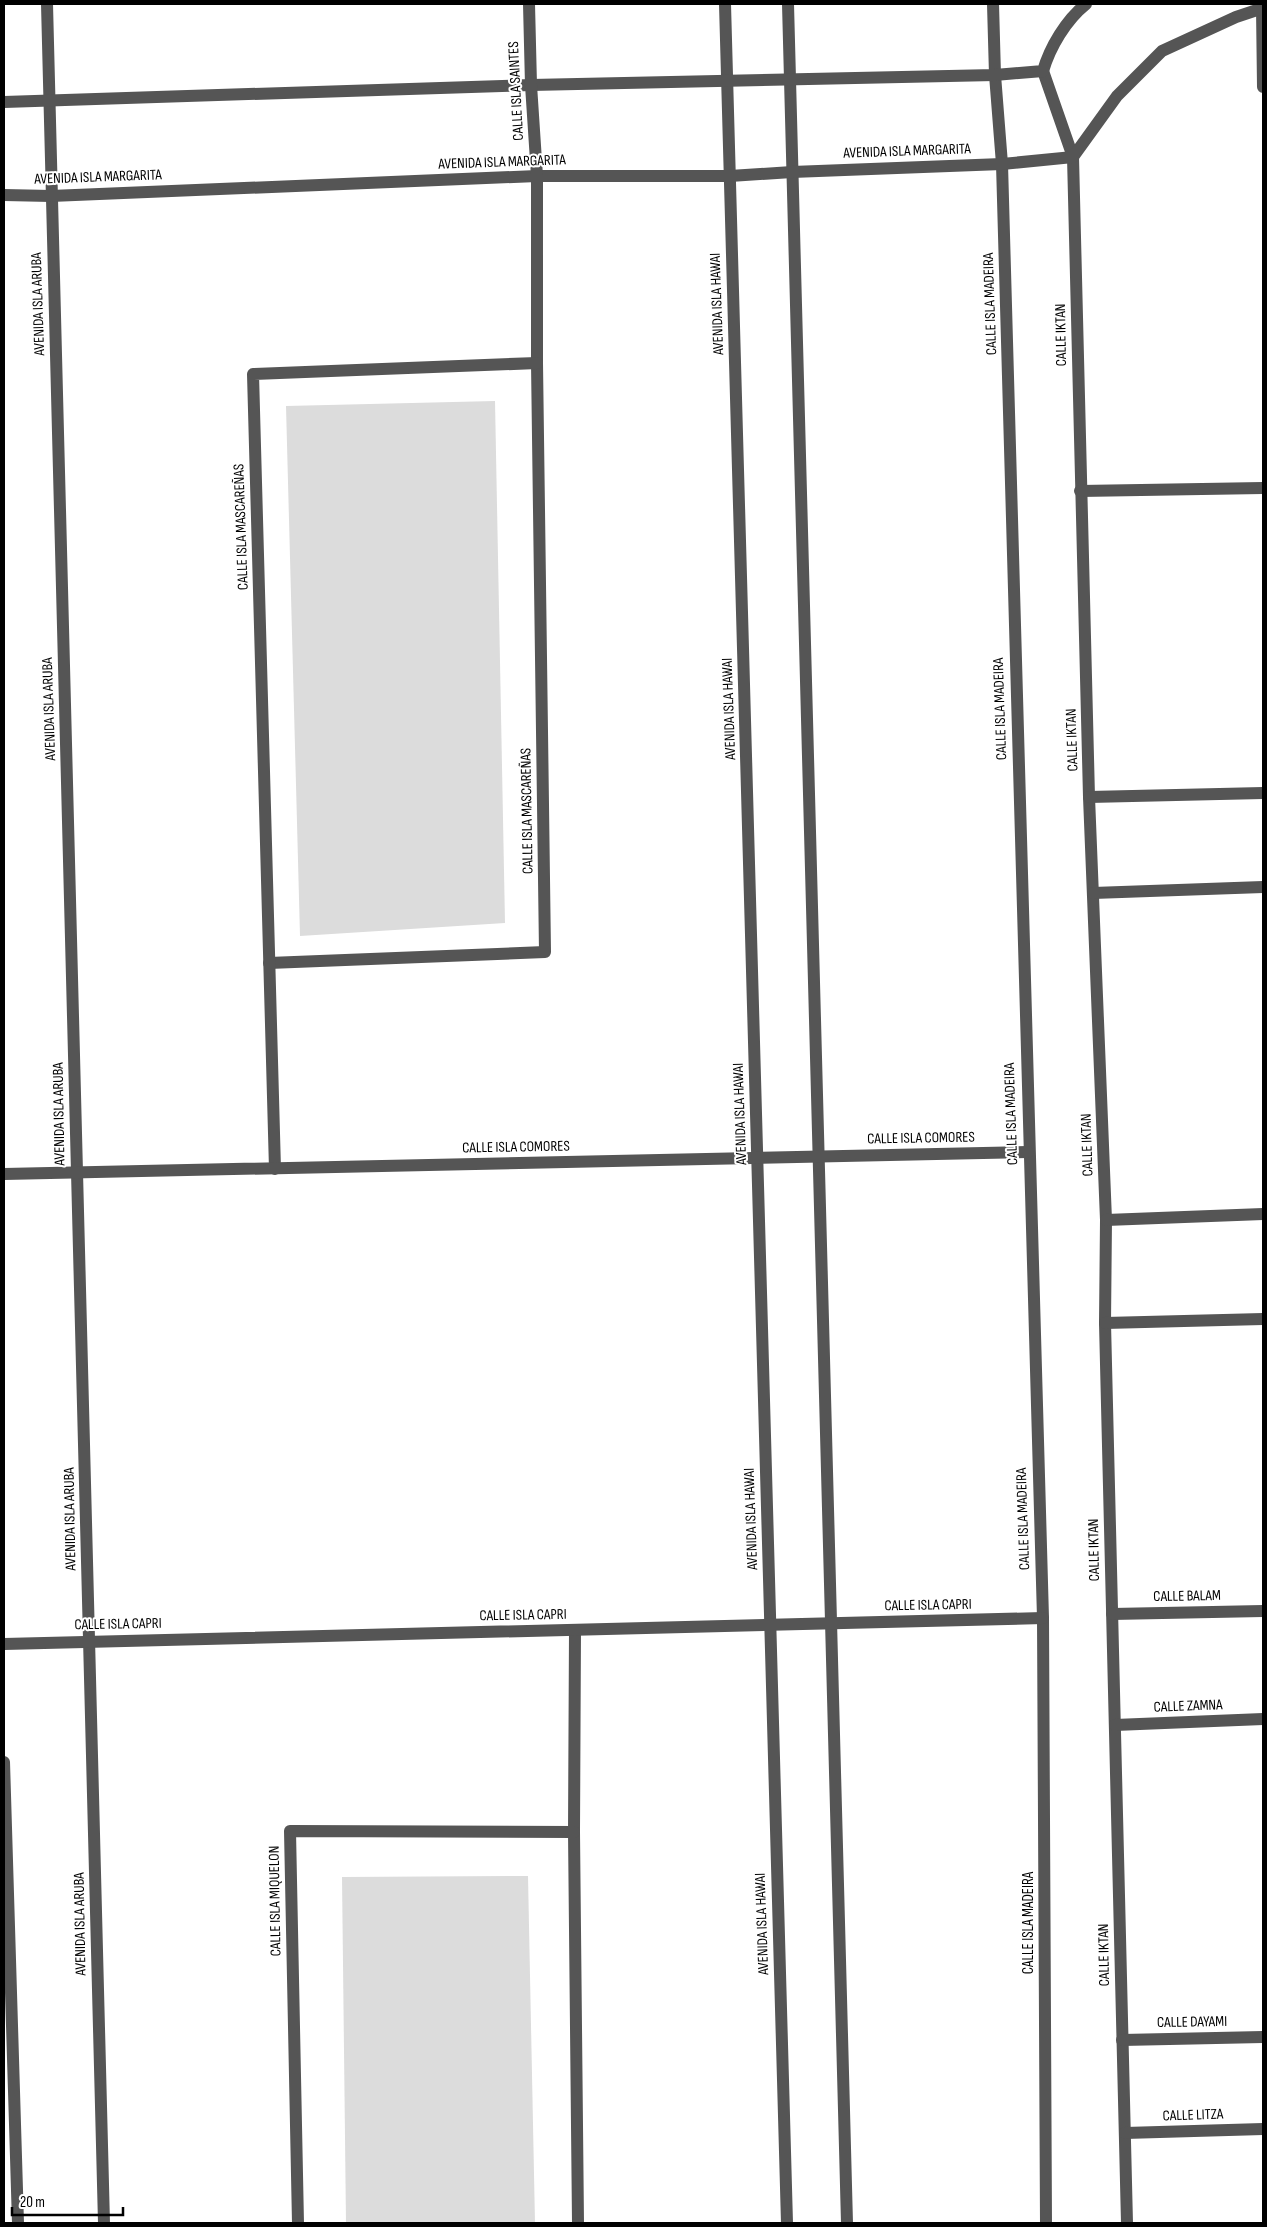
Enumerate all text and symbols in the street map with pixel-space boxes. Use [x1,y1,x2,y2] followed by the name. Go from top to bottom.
[504,41,528,141] street label: CALLE ISLA SAINTES
[842,139,972,163] street label: AVENIDA ISLA MARGARITA
[437,150,567,174] street label: AVENIDA ISLA MARGARITA
[33,165,163,189] street label: AVENIDA ISLA MARGARITA
[27,251,49,357] street label: AVENIDA ISLA ARUBA
[979,252,1001,356] street label: CALLE ISLA MADEIRA
[706,253,728,356] street label: AVENIDA ISLA HAWAI
[1051,303,1071,367] street label: CALLE IKTAN
[229,464,253,590] street label: CALLE ISLA MASCAREÑAS
[38,656,60,762] street label: AVENIDA ISLA ARUBA
[989,657,1011,761] street label: CALLE ISLA MADEIRA
[718,658,740,761] street label: AVENIDA ISLA HAWAI
[1061,708,1083,772] street label: CALLE IKTAN
[516,748,538,874] street label: CALLE ISLA MASCAREÑAS
[49,1062,69,1167] street label: AVENIDA ISLA ARUBA
[1000,1062,1022,1166] street label: CALLE ISLA MADEIRA
[729,1063,751,1166] street label: AVENIDA ISLA HAWAI
[1076,1113,1098,1177] street label: CALLE IKTAN
[867,1128,975,1148] street label: CALLE ISLA COMORES
[462,1137,570,1157] street label: CALLE ISLA COMORES
[60,1467,80,1572] street label: AVENIDA ISLA ARUBA
[1012,1467,1034,1571] street label: CALLE ISLA MADEIRA
[740,1468,762,1571] street label: AVENIDA ISLA HAWAI
[1084,1518,1104,1582] street label: CALLE IKTAN
[1153,1586,1221,1606] street label: CALLE BALAM
[884,1595,972,1615] street label: CALLE ISLA CAPRI
[479,1605,567,1625] street label: CALLE ISLA CAPRI
[74,1614,162,1634] street label: CALLE ISLA CAPRI
[1153,1695,1223,1717] street label: CALLE ZAMNA
[265,1846,285,1956] street label: CALLE ISLA MIQUELON
[1019,1871,1038,1974] street label: CALLE ISLA MADEIRA
[70,1872,90,1977] street label: AVENIDA ISLA ARUBA
[751,1873,773,1976] street label: AVENIDA ISLA HAWAI
[1094,1923,1114,1987] street label: CALLE IKTAN
[1157,2012,1227,2032] street label: CALLE DAYAMI
[1162,2104,1224,2126] street label: CALLE LITZA
[12,2184,124,2216] scale bar
[20,2193,45,2212] text: 20 m

